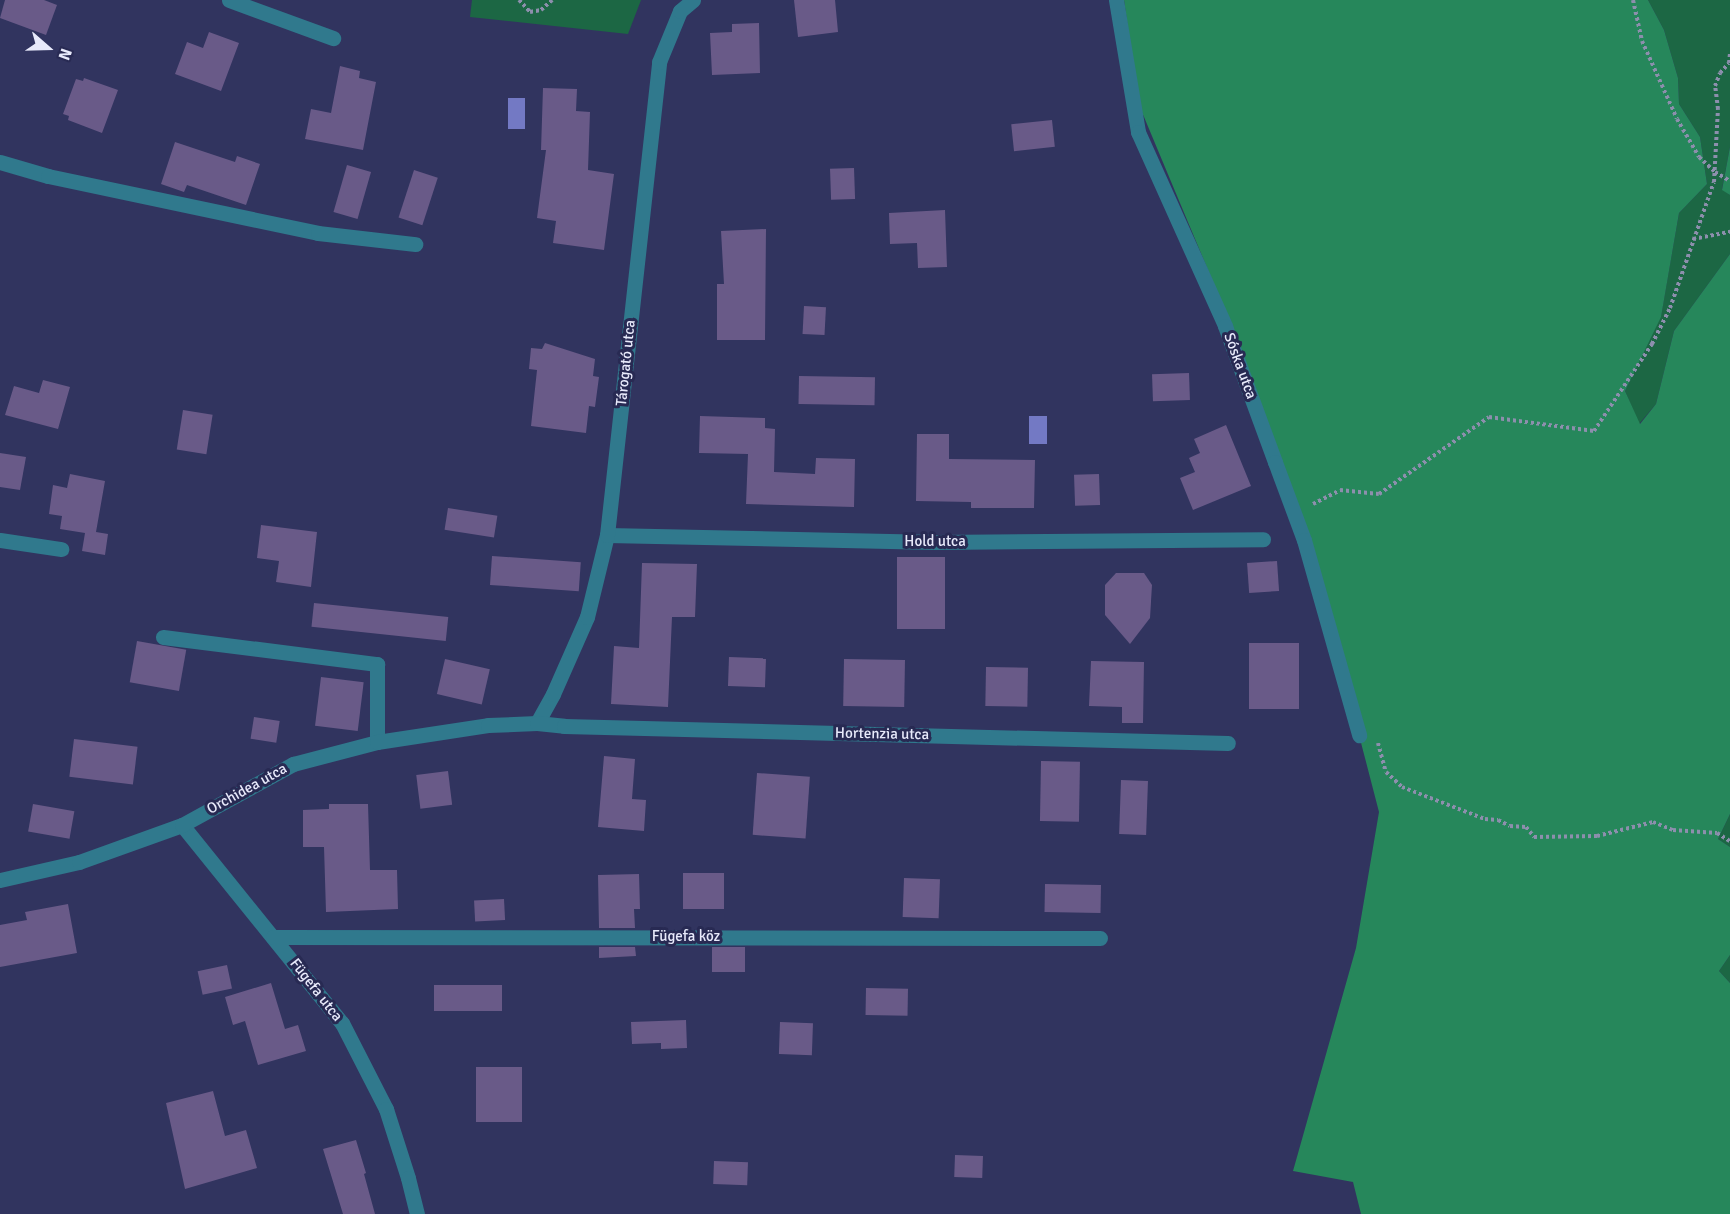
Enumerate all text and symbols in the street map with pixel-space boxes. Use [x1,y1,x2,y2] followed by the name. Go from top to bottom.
[18,18,78,78] north arrow
[54,45,76,63] text: N
[613,319,639,407] street label: Tárogató utca
[1220,330,1260,402] street label: Sóska utca
[904,533,966,551] street label: Hold utca
[835,724,929,744] street label: Hortenzia utca
[204,760,290,818] street label: Orchidea utca
[652,928,720,946] street label: Fügefa köz
[286,955,346,1025] street label: Fügefa utca

